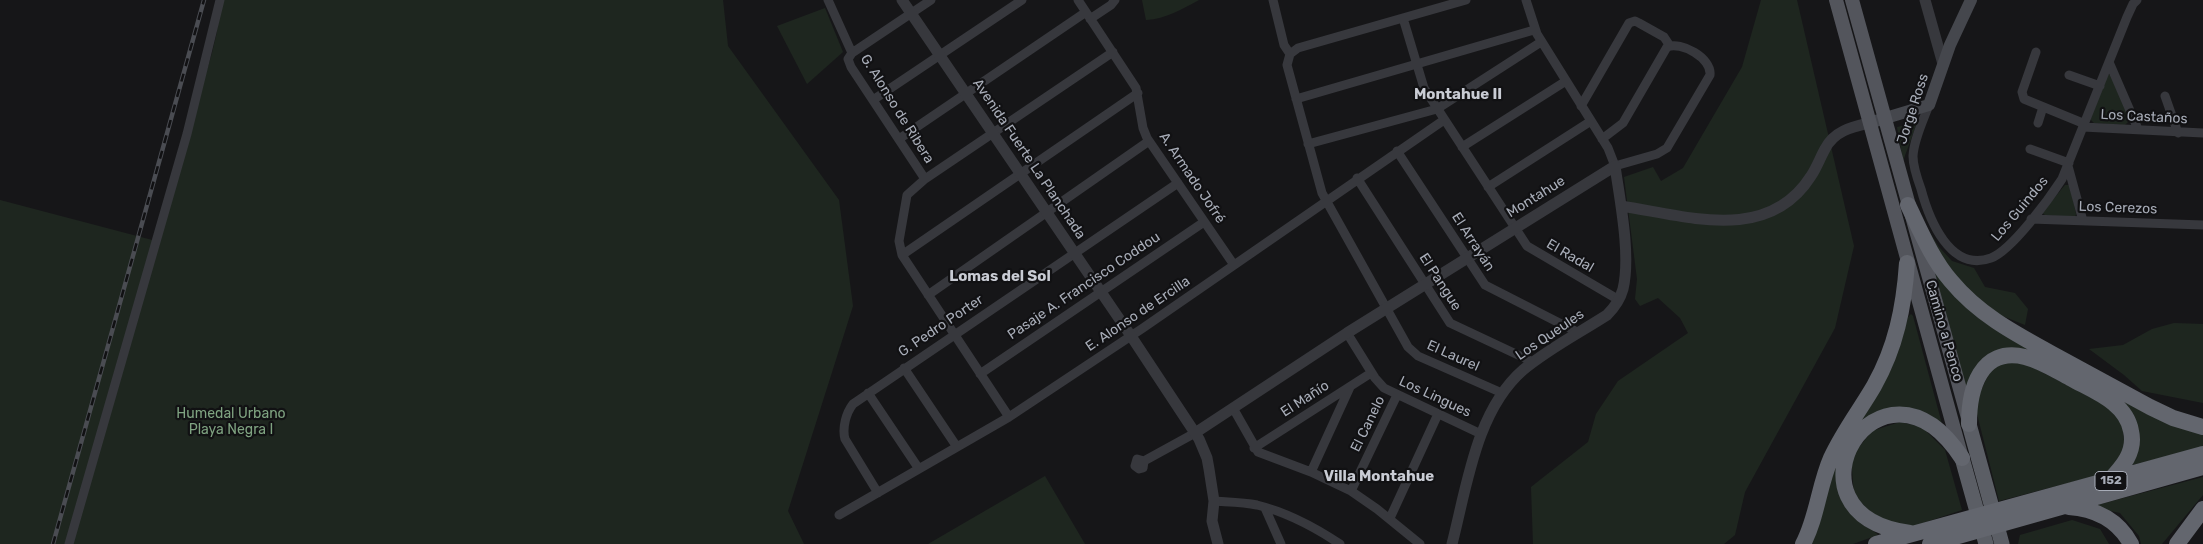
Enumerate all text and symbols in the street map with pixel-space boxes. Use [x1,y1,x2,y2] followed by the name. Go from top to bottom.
[857,51,937,167] street label: G. Alonso de Ribera
[1894,72,1932,146] street label: Jorge Ross
[969,76,1089,242] street label: Avenida Fuerte La Planchada
[1414,86,1502,104] district label: Montahue II
[2100,106,2188,128] street label: Los Castaños
[1155,129,1229,227] street label: A. Armado Jofré
[1504,173,1568,221] street label: Montahue
[1988,173,2052,245] street label: Los Guindos
[2078,198,2158,218] street label: Los Cerezos
[1448,210,1498,274] street label: El Arrayán
[1005,229,1163,343] street label: Pasaje A. Francisco Coddou
[1543,236,1597,276] street label: El Radal
[1415,250,1465,314] street label: El Pangue
[949,268,1051,286] district label: Lomas del Sol
[1083,273,1193,355] street label: E. Alonso de Ercilla
[1921,278,1967,384] street label: Camino a Penco
[895,291,987,361] street label: G. Pedro Porter
[1513,306,1587,364] street label: Los Queules
[1424,337,1482,375] street label: El Laurel
[1396,373,1474,421] street label: Los Lingues
[1278,377,1332,421] street label: El Mañío
[1347,393,1389,455] street label: El Canelo
[176,406,286,438] park label: Humedal Urbano Playa Negra I
[1324,468,1434,486] district label: Villa Montahue
[2095,472,2127,491] road number: 152

